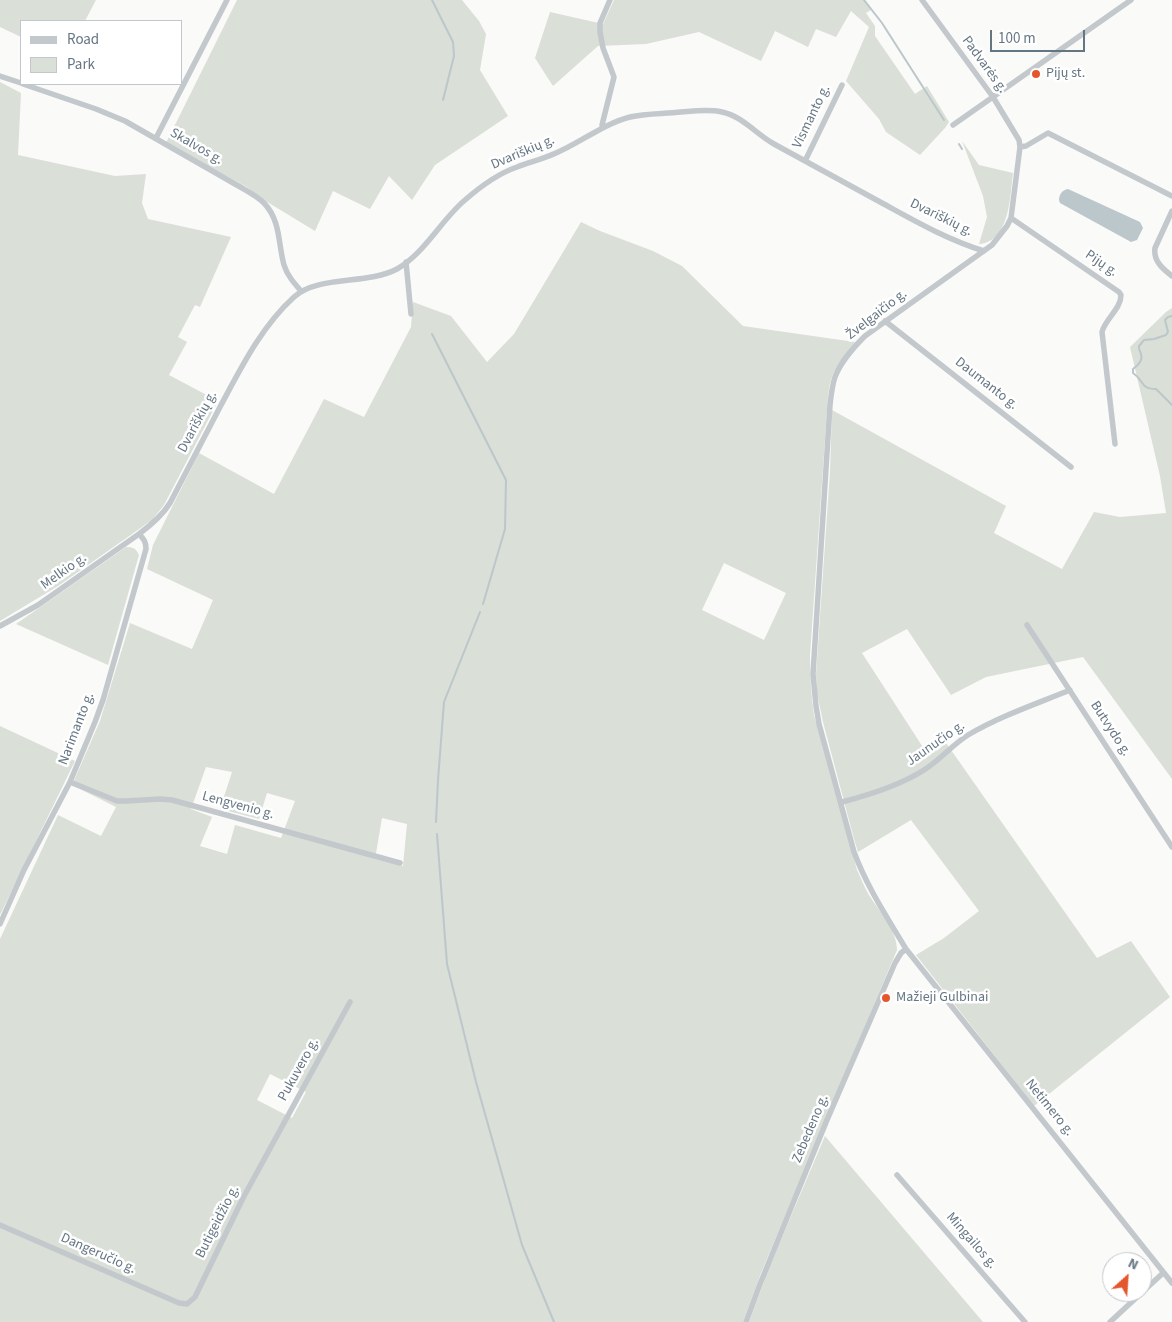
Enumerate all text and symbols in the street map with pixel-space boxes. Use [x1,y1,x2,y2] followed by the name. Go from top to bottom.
[20,20,182,85] legend
[992,20,1087,52] scale bar
[998,28,1036,49] text: 100 m
[67,29,99,50] text: Road
[958,33,1010,97] street label: Padvarės g.
[67,54,95,75] text: Park
[1046,66,1085,82] place label: Pijų st.
[1030,68,1042,80] marker: Pijų st.
[789,83,835,151] street label: Vismanto g.
[167,125,225,169] street label: Skalvos g.
[489,132,557,174] street label: Dvariškių g.
[907,196,975,240] street label: Dvariškių g.
[1081,247,1121,281] street label: Pijų g.
[843,286,911,344] street label: Žvelgaičio g.
[951,354,1021,414] street label: Daumanto g.
[175,388,221,456] street label: Dvariškių g.
[38,550,90,594] street label: Melkio g.
[56,690,98,768] street label: Narimanto g.
[1086,698,1134,760] street label: Butvydo g.
[904,718,968,770] street label: Jaunučio g.
[200,788,276,824] street label: Lengvenio g.
[896,990,988,1006] place label: Mažieji Gulbinai
[880,992,892,1004] marker: Mažieji Gulbinai
[275,1036,323,1104] street label: Pukuvero g.
[1021,1076,1077,1140] street label: Netimero g.
[789,1092,833,1166] street label: Zebedeno g.
[192,1183,244,1261] street label: Butigeidžio g.
[942,1209,1000,1273] street label: Mingailos g.
[58,1230,138,1278] street label: Dangeručio g.
[1102,1252,1152,1302] north arrow
[1125,1253,1142,1275] text: N

